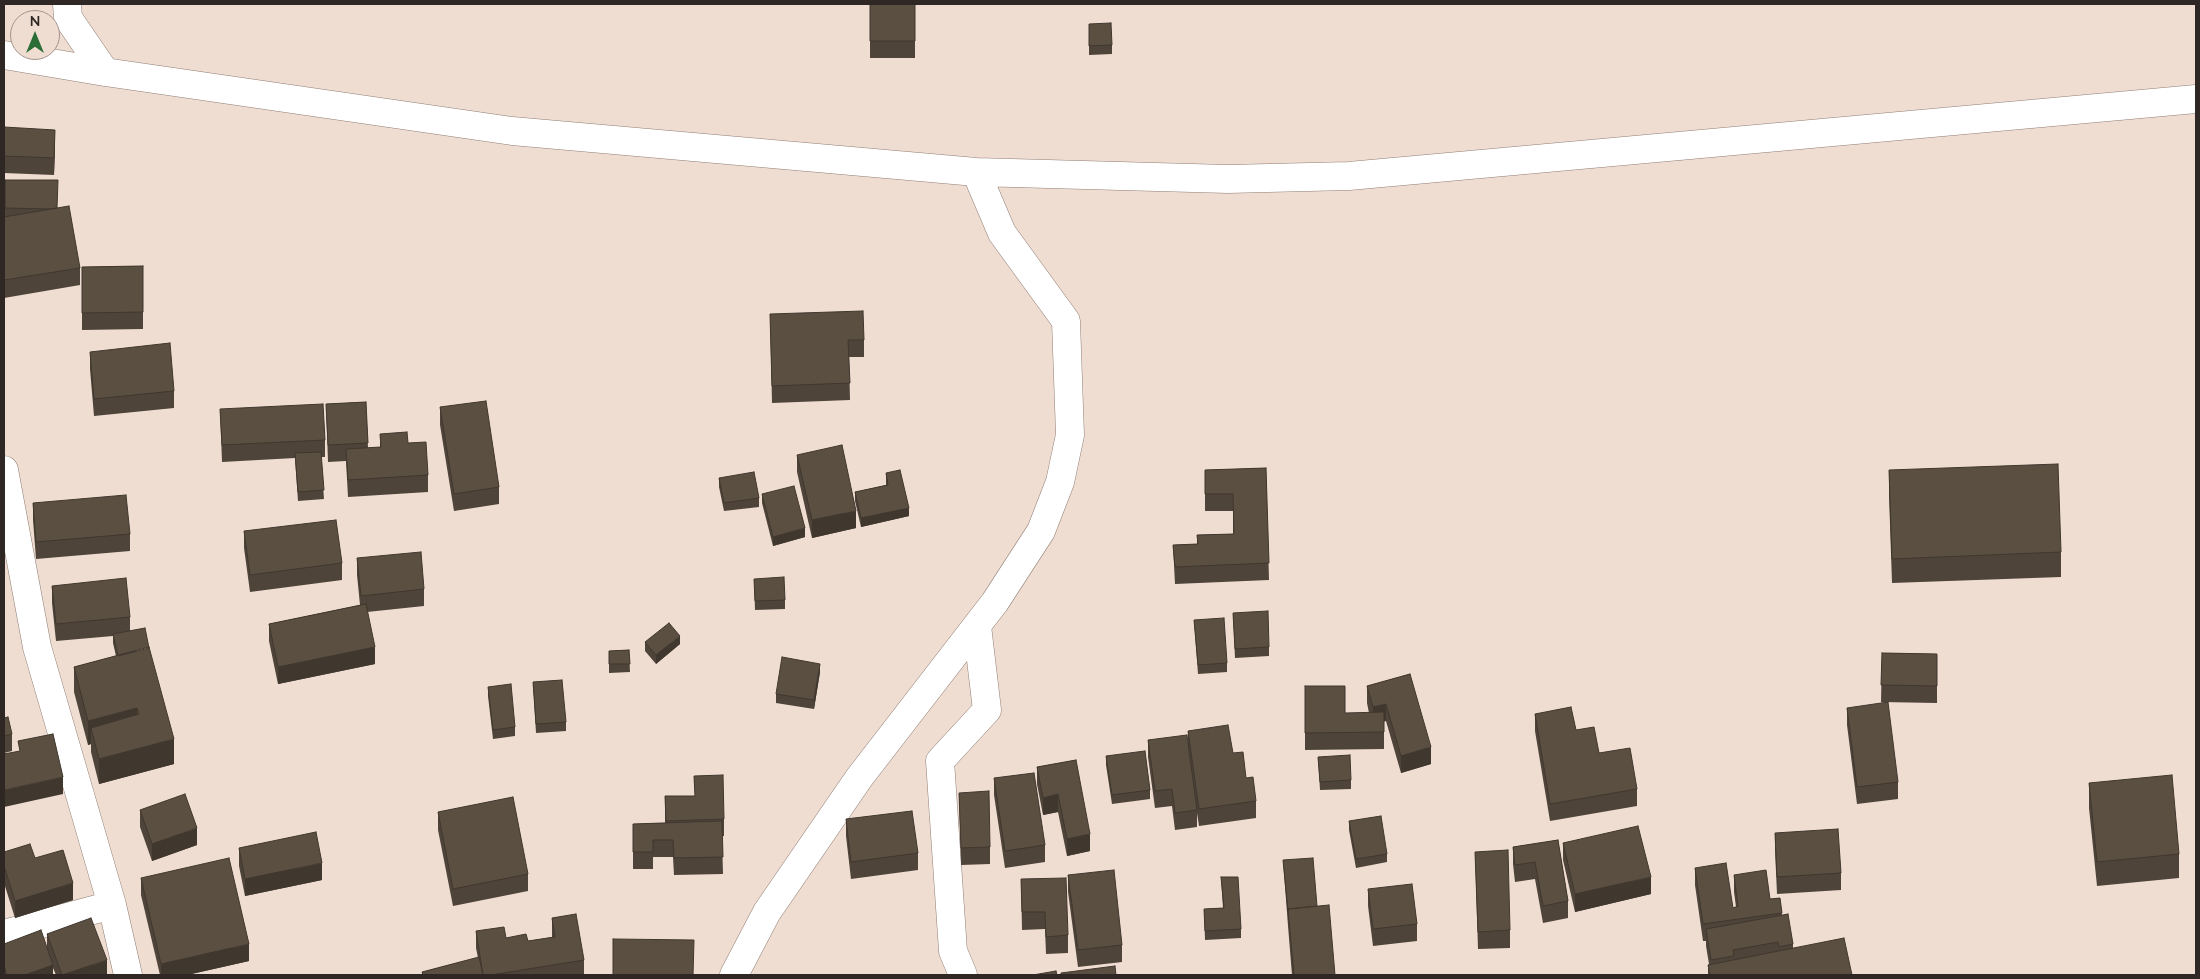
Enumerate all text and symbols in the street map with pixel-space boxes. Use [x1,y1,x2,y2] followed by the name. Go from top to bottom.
[10,10,60,60] north arrow
[30,12,40,30] text: N

